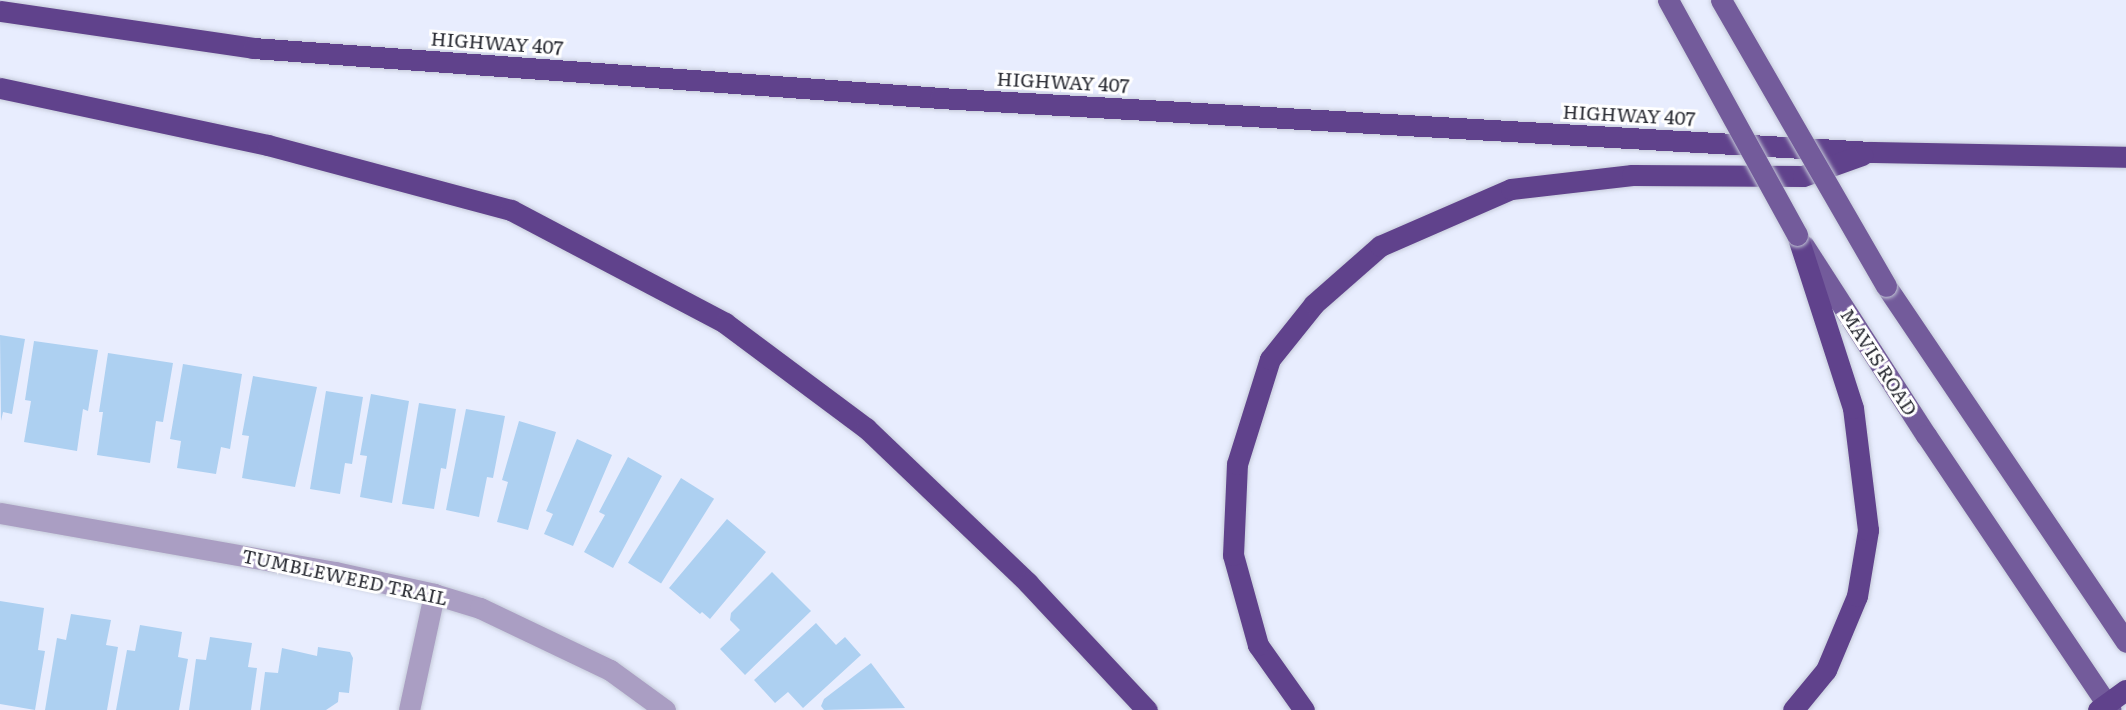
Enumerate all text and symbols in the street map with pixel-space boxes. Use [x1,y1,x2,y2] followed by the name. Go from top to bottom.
[430,27,564,59] street label: HIGHWAY 407
[996,67,1130,97] street label: HIGHWAY 407
[1562,100,1696,130] street label: HIGHWAY 407
[1836,304,1922,420] street label: MAVIS ROAD
[240,544,450,610] street label: TUMBLEWEED TRAIL

